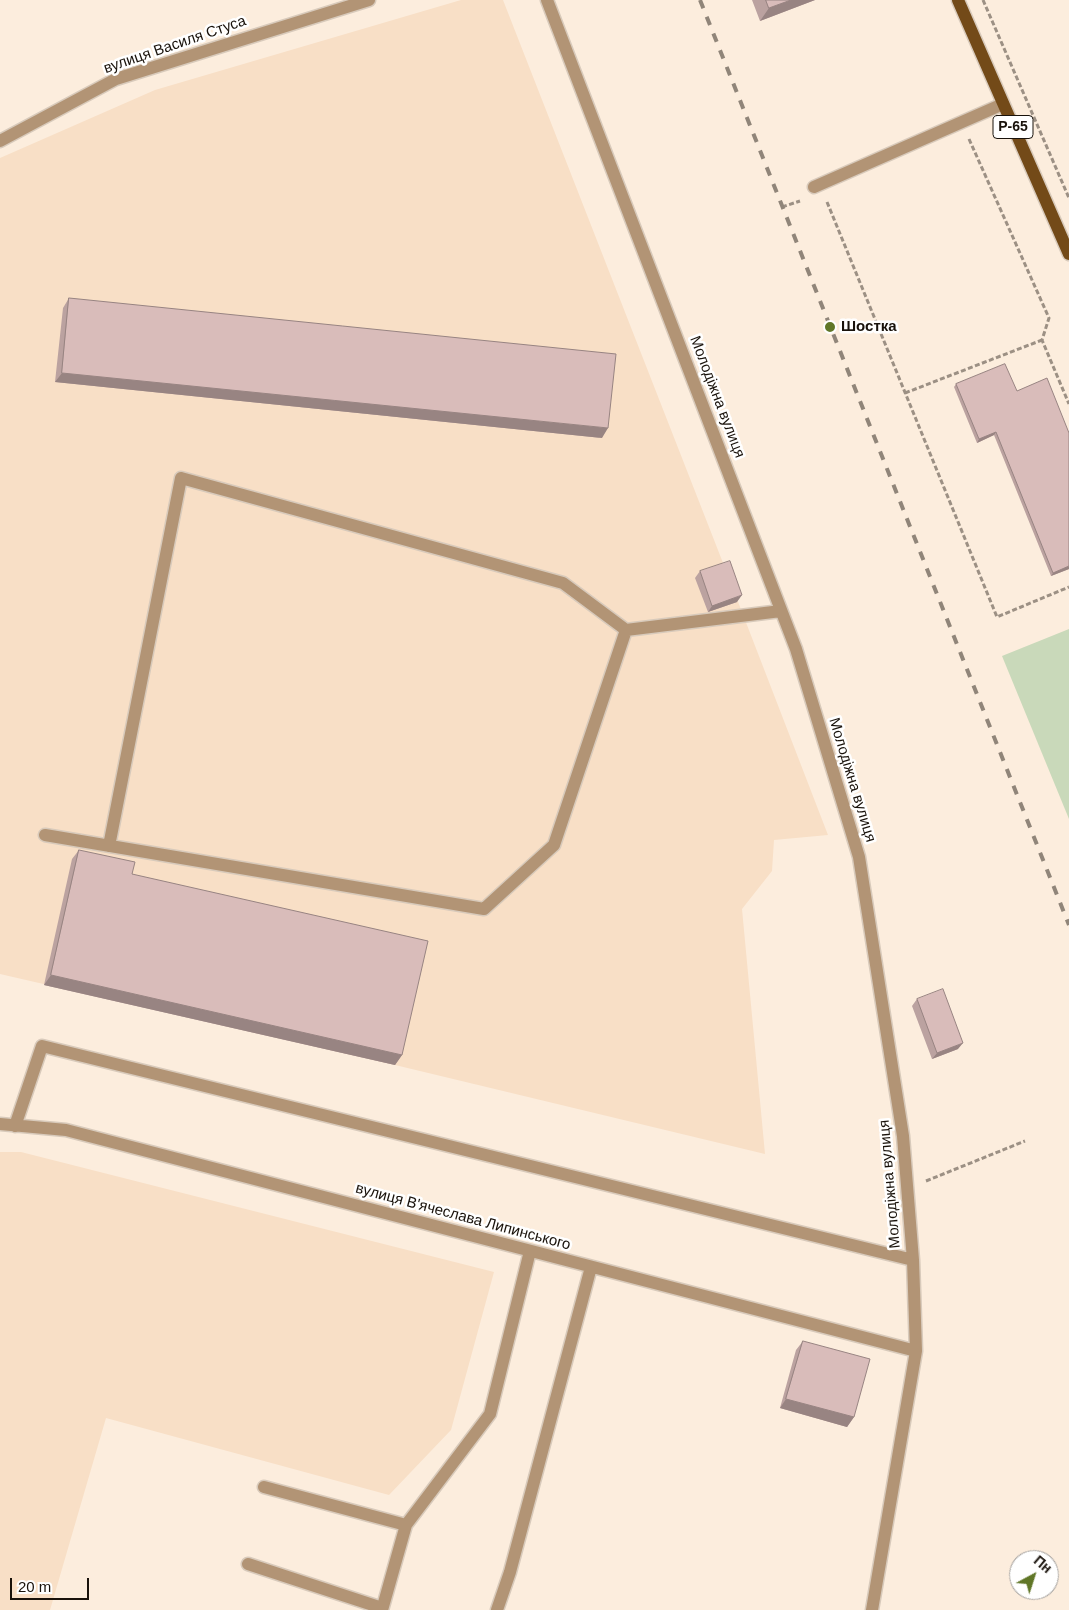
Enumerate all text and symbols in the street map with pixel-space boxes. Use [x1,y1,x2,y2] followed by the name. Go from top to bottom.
[102,12,248,78] street label: вулиця Василя Стуса
[993,115,1033,138] road number: Р-65
[841,318,897,336] place label: Шостка
[823,320,837,334] marker: Шостка
[685,333,749,461] street label: Молодіжна вулиця
[825,716,879,844] street label: Молодіжна вулиця
[875,1119,905,1249] street label: Молодіжна вулиця
[354,1180,572,1254] street label: вулиця В'ячеслава Липинського
[1009,1550,1059,1600] north arrow
[1031,1552,1055,1576] text: Пн
[12,1568,91,1600] scale bar
[18,1578,51,1595] text: 20 m

